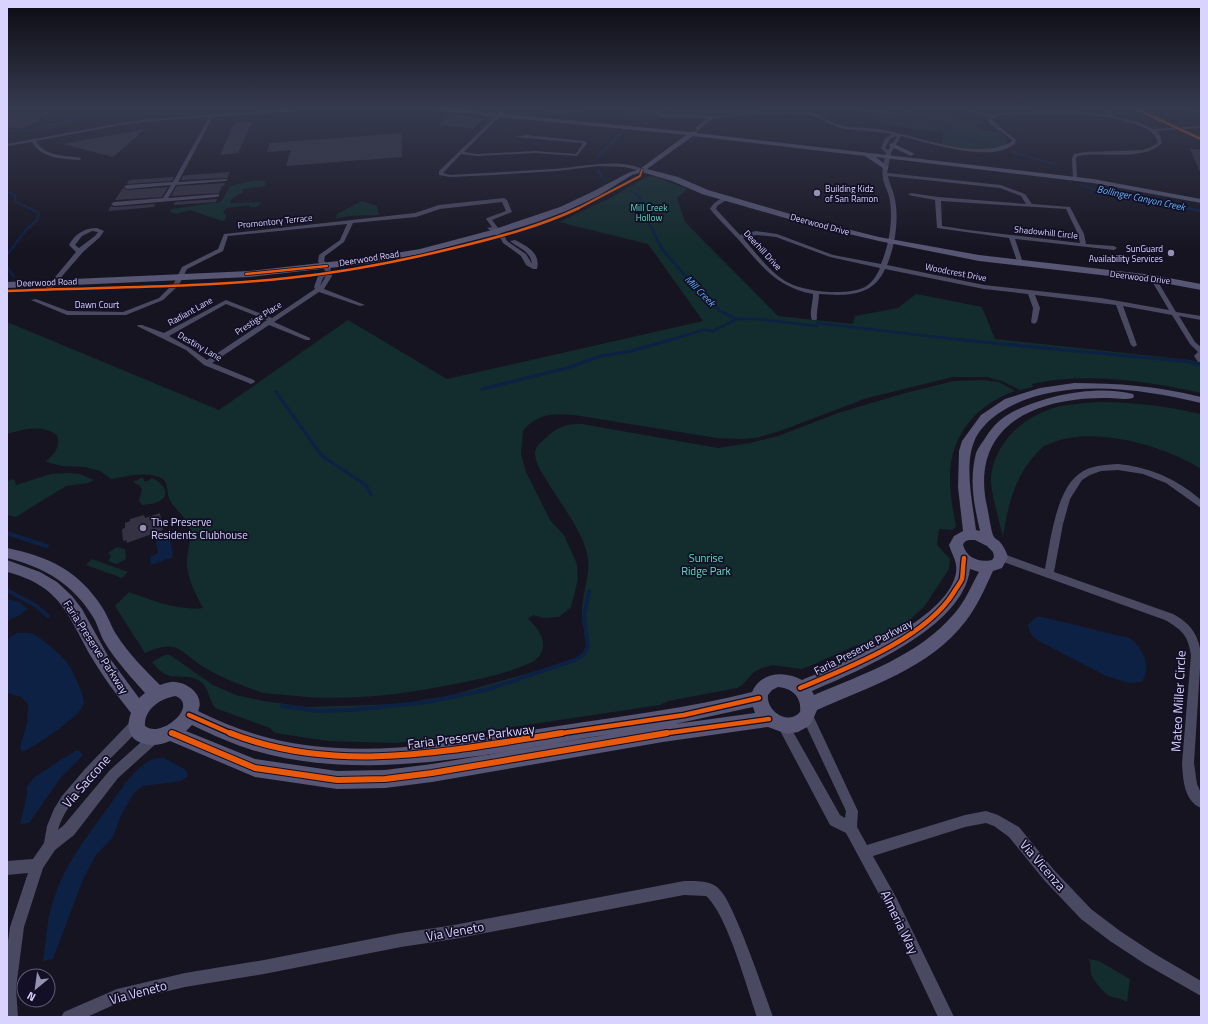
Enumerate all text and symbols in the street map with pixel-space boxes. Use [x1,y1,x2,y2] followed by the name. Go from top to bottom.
[1096,181,1188,215] water label: Bollinger Canyon Creek
[825,182,878,205] place label: Building Kidz of San Ramon
[812,188,822,198] marker: Building Kidz of San Ramon
[631,201,668,224] park label: Mill Creek Hollow
[789,210,851,238] street label: Deerwood Drive
[237,211,313,231] street label: Promontory Terrace
[1014,222,1079,242] street label: Shadowhill Circle
[741,227,785,273] street label: Deerhill Drive
[1089,242,1163,265] place label: SunGuard Availability Services
[338,247,400,269] street label: Deerwood Road
[1166,248,1176,258] marker: SunGuard Availability Services
[924,260,988,284] street label: Woodcrest Drive
[1109,267,1171,287] street label: Deerwood Drive
[681,272,720,311] water label: Mill Creek
[17,274,78,290] street label: Deerwood Road
[165,293,215,329] street label: Radiant Lane
[75,298,120,311] street label: Dawn Court
[232,298,284,338] street label: Prestige Place
[176,328,225,364] street label: Destiny Lane
[151,514,248,543] place label: The Preserve Residents Clubhouse
[138,523,148,533] marker: The Preserve Residents Clubhouse
[681,550,732,579] park label: Sunrise Ridge Park
[60,597,133,697] street label: Faria Preserve Parkway
[811,615,916,679] street label: Faria Preserve Parkway
[1165,650,1191,752] street label: Mateo Miller Circle
[406,718,536,754] street label: Faria Preserve Parkway
[57,750,115,812] street label: Via Saccone
[1015,835,1071,895] street label: Via Vicenza
[876,887,924,957] street label: Almeria Way
[424,916,486,946] street label: Via Veneto
[16,968,56,1008] north arrow
[107,975,169,1009] street label: Via Veneto
[24,988,38,1006] text: N

